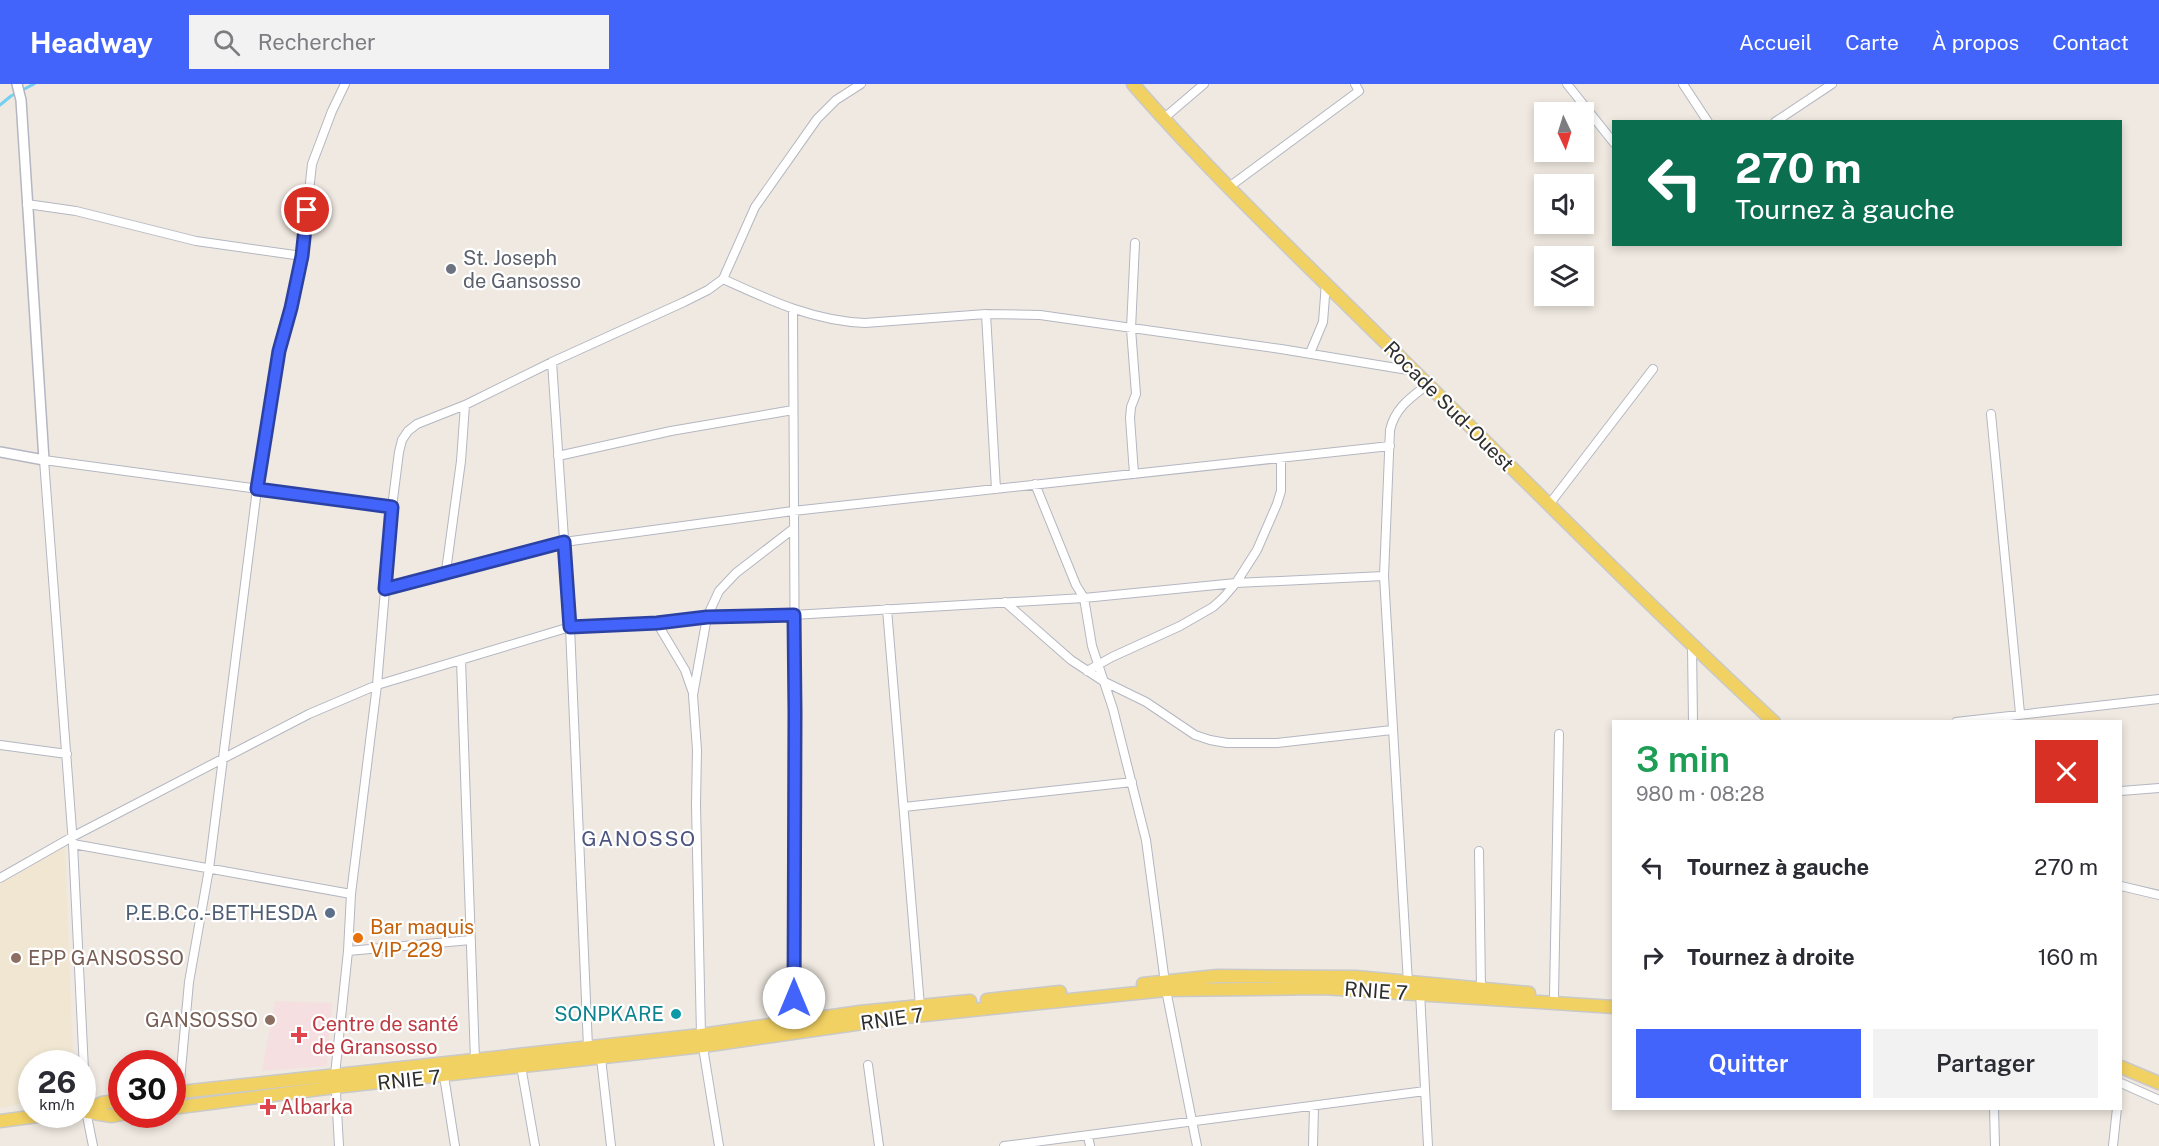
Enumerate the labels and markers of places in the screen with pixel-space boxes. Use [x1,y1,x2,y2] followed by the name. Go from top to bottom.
[281,184,332,235] pin
[463,246,581,293] place label: St. Joseph de Gansosso
[444,262,458,276] marker: St. Joseph de Gansosso
[125,901,318,925] place label: P.E.B.Co.-BETHESDA
[323,906,337,920] marker: P.E.B.Co.-BETHESDA
[370,915,474,962] place label: Bar maquis VIP 229
[351,931,365,945] marker: Bar maquis VIP 229
[28,946,184,970] place label: EPP GANSOSSO
[9,951,23,965] marker: EPP GANSOSSO
[554,1002,664,1026] place label: SONPKARE
[669,1007,683,1021] marker: SONPKARE
[145,1008,258,1032] place label: GANSOSSO
[312,1012,459,1059] place label: Centre de santé de Gransosso
[263,1013,277,1027] marker: GANSOSSO
[290,1026,308,1044] marker: Centre de santé de Gransosso
[280,1095,353,1119] place label: Albarka
[261,1100,275,1114] marker: Albarka

